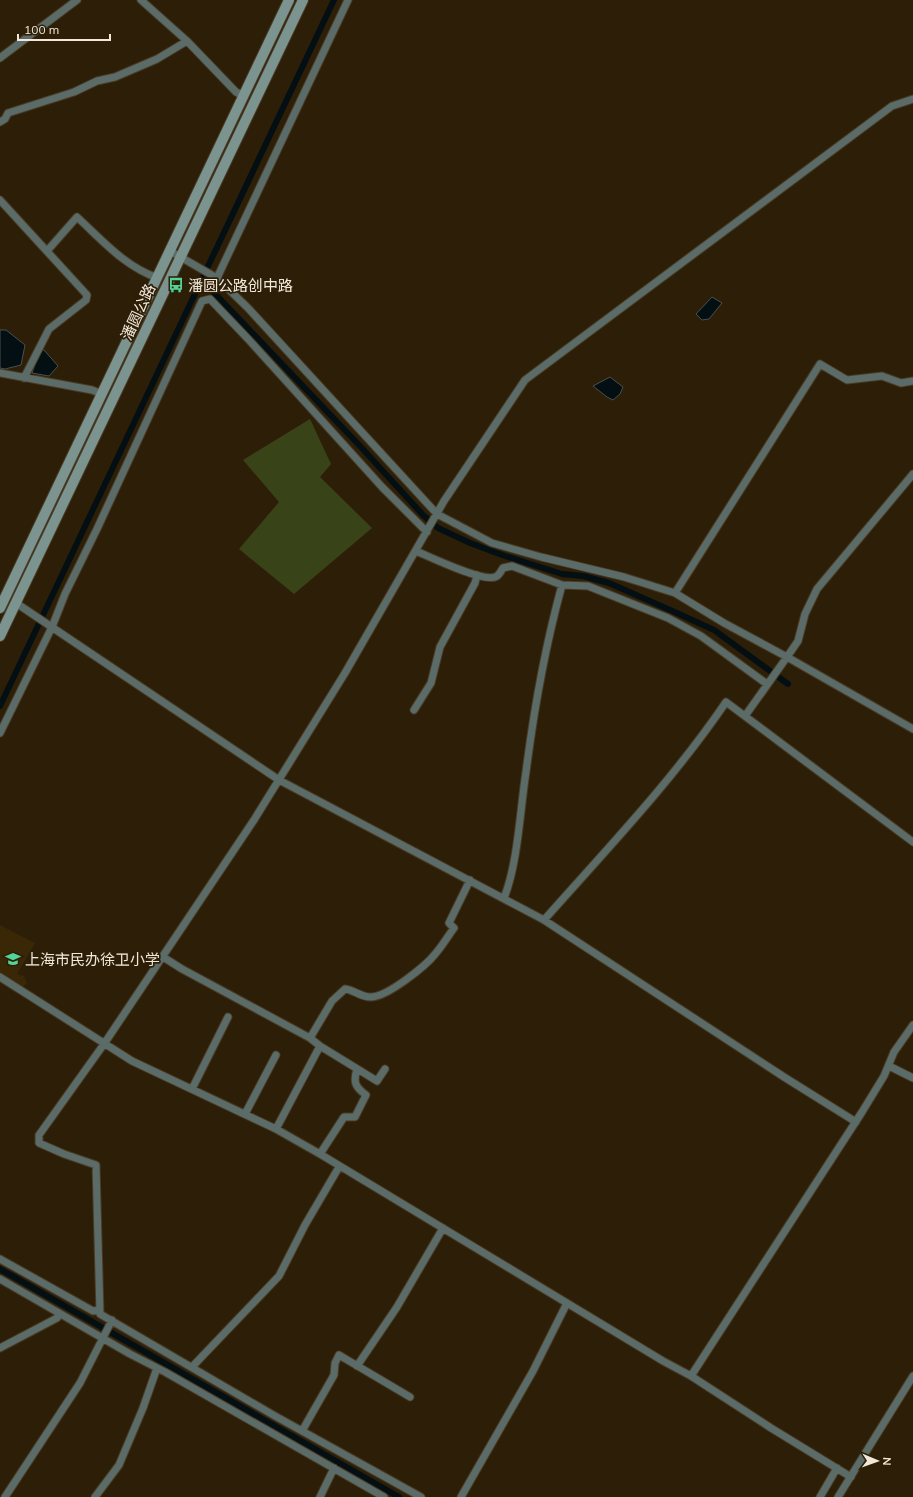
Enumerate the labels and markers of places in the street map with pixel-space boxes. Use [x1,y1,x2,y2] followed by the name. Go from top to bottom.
[167,276,185,294] bus stop icon: 潘圆公路创中路
[188,276,293,295] place label: 潘圆公路创中路
[4,950,22,968] school or university icon: 上海市民办徐卫小学
[25,950,160,969] place label: 上海市民办徐卫小学

